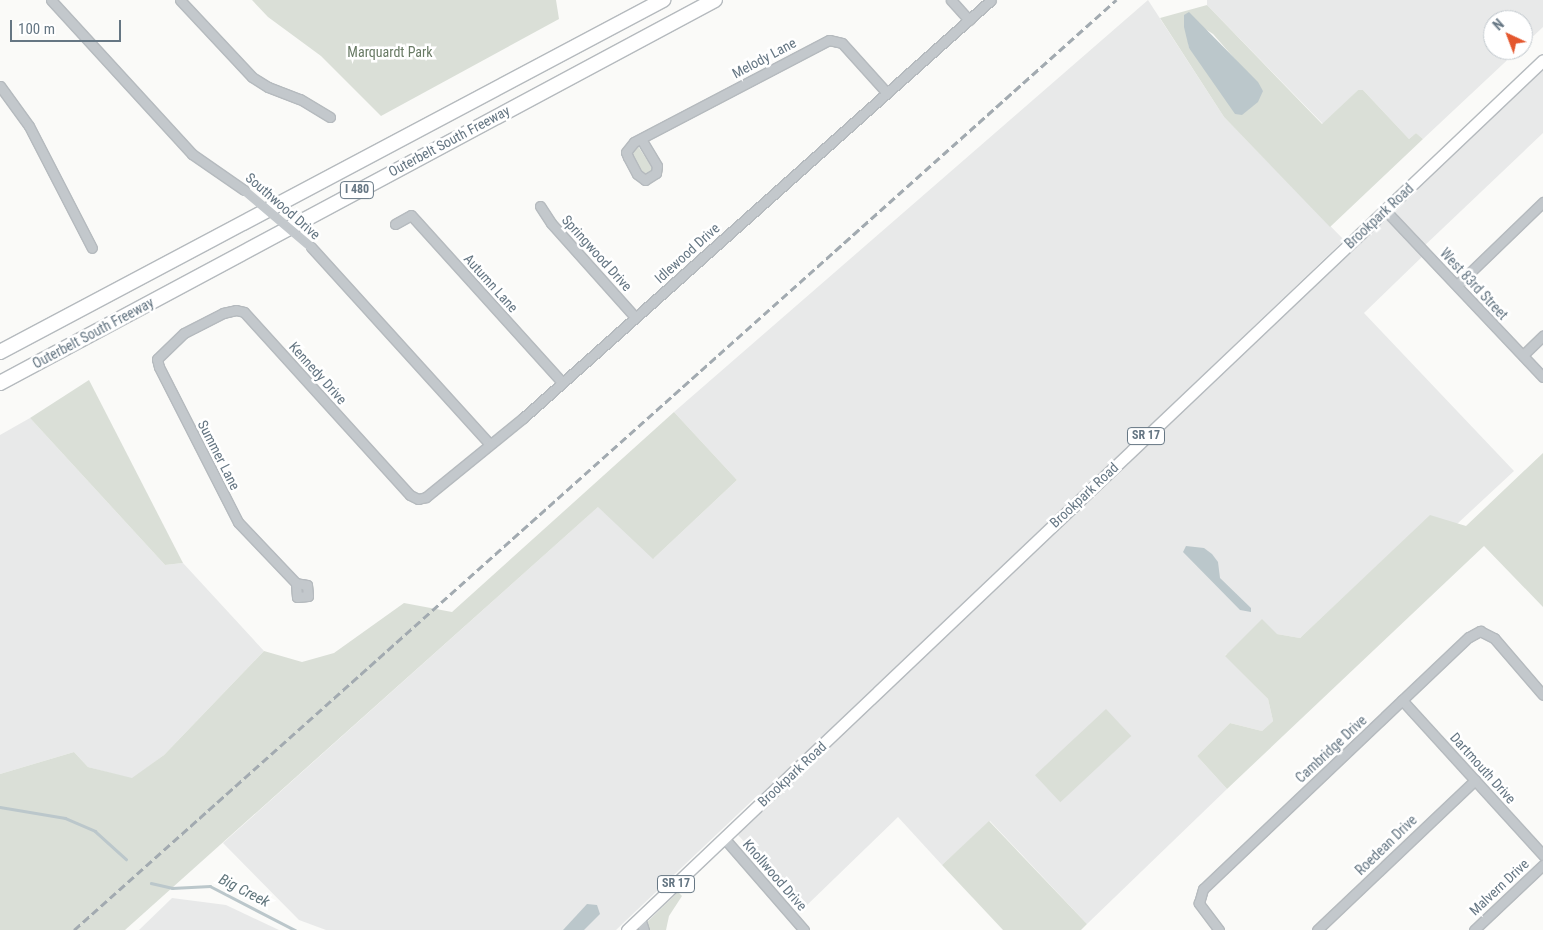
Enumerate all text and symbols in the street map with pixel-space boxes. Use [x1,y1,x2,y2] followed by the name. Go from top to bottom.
[12,10,124,42] scale bar
[1483,10,1533,60] north arrow
[1490,16,1507,34] text: N
[18,20,55,38] text: 100 m
[729,34,799,82] street label: Melody Lane
[347,44,433,60] park label: Marquardt Park
[386,102,512,180] street label: Outerbelt South Freeway
[242,169,324,243] street label: Southwood Drive
[340,180,374,200] road number: I 480
[1341,180,1417,252] street label: Brookpark Road
[558,211,636,295] street label: Springwood Drive
[651,220,723,286] street label: Idlewood Drive
[1437,245,1511,323] street label: West 83rd Street
[460,250,522,316] street label: Autumn Lane
[30,294,156,372] street label: Outerbelt South Freeway
[286,338,350,408] street label: Kennedy Drive
[194,417,244,493] street label: Summer Lane
[1126,426,1166,446] road number: SR 17
[1046,459,1122,531] street label: Brookpark Road
[1292,712,1370,786] street label: Cambridge Drive
[1447,729,1519,807] street label: Dartmouth Drive
[754,738,830,810] street label: Brookpark Road
[1352,811,1420,879] street label: Roedean Drive
[739,836,811,914] street label: Knollwood Drive
[1466,855,1532,919] street label: Malvern Drive
[216,871,272,911] water label: Big Creek
[656,874,696,894] road number: SR 17

